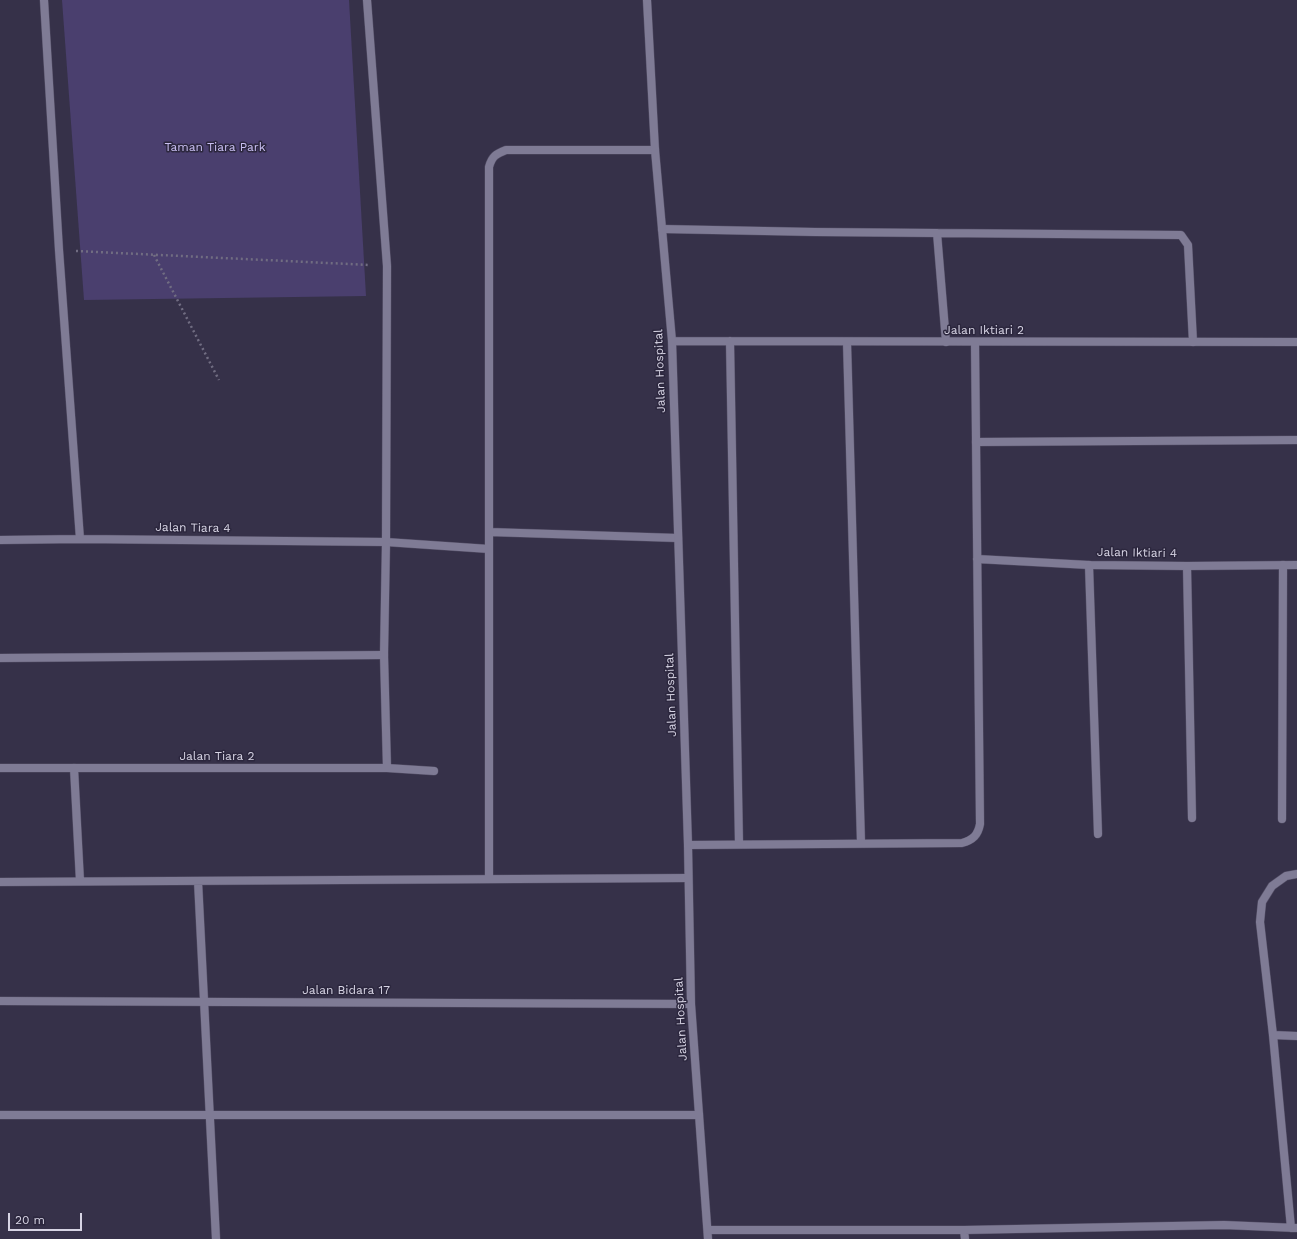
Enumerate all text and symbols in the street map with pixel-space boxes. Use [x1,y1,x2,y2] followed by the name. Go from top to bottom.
[164,140,266,154] park label: Taman Tiara Park
[944,323,1024,337] street label: Jalan Iktiari 2
[651,329,669,413] street label: Jalan Hospital
[155,520,231,536] street label: Jalan Tiara 4
[1097,545,1177,561] street label: Jalan Iktiari 4
[662,653,680,737] street label: Jalan Hospital
[180,749,254,763] street label: Jalan Tiara 2
[672,977,690,1061] street label: Jalan Hospital
[302,983,390,997] street label: Jalan Bidara 17
[10,1205,84,1231] scale bar
[15,1213,45,1227] text: 20 m

